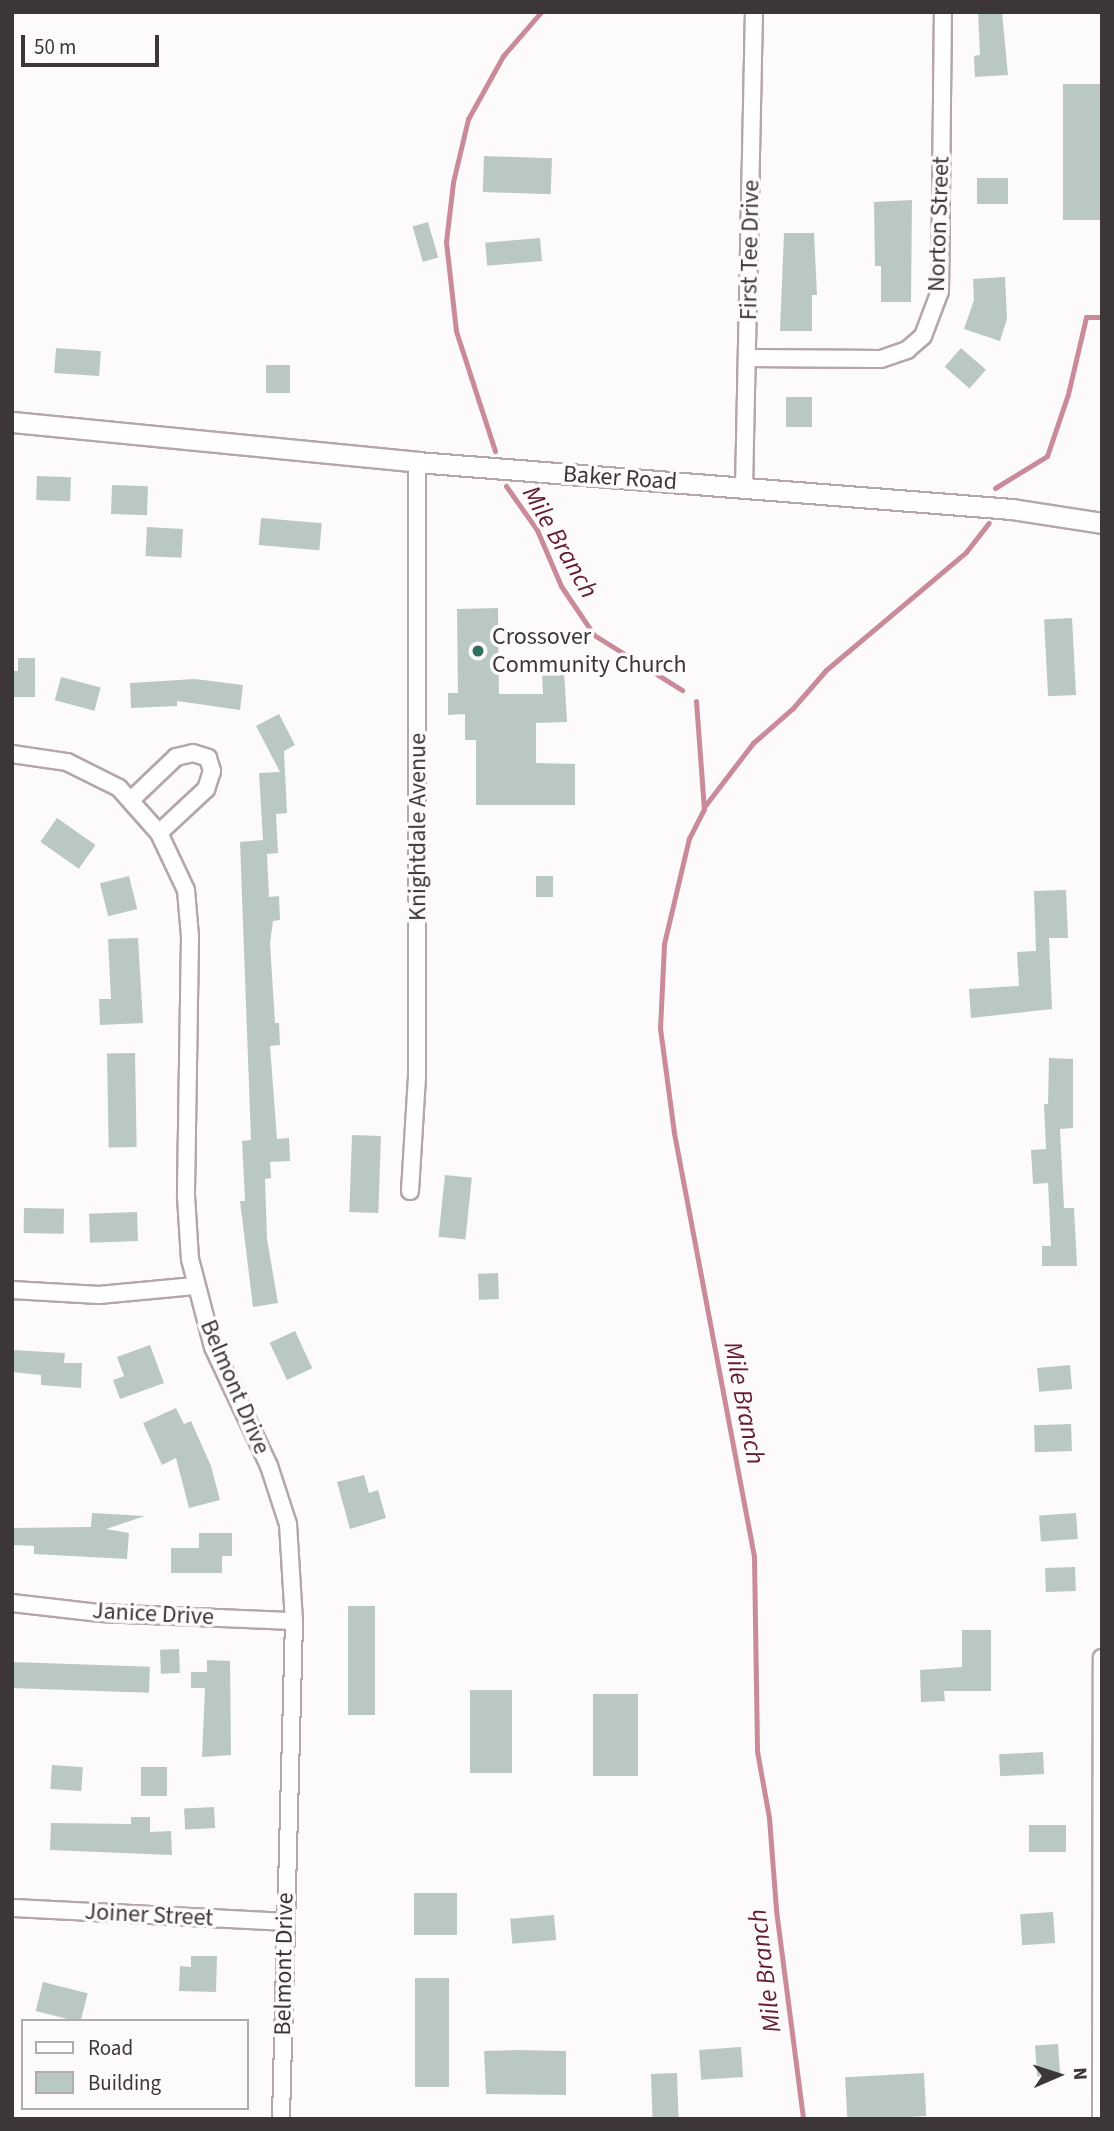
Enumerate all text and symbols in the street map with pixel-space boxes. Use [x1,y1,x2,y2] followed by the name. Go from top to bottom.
[24,21,163,65] scale bar
[34,32,76,62] text: 50 m
[922,156,956,292] street label: Norton Street
[734,180,766,320] street label: First Tee Drive
[562,460,678,496] street label: Baker Road
[515,480,605,604] water label: Mile Branch
[492,623,687,679] place label: Crossover Community Church
[470,643,486,659] marker: Crossover Community Church
[404,733,432,921] street label: Knightdale Avenue
[194,1316,276,1458] street label: Belmont Drive
[717,1339,771,1467] water label: Mile Branch
[91,1596,215,1632] street label: Janice Drive
[268,1892,300,2036] street label: Belmont Drive
[84,1897,214,1933] street label: Joiner Street
[742,1907,788,2035] water label: Mile Branch
[21,2019,248,2110] legend
[88,2033,133,2063] text: Road
[1023,2040,1093,2110] north arrow
[1066,2067,1093,2081] text: N
[88,2068,161,2098] text: Building

